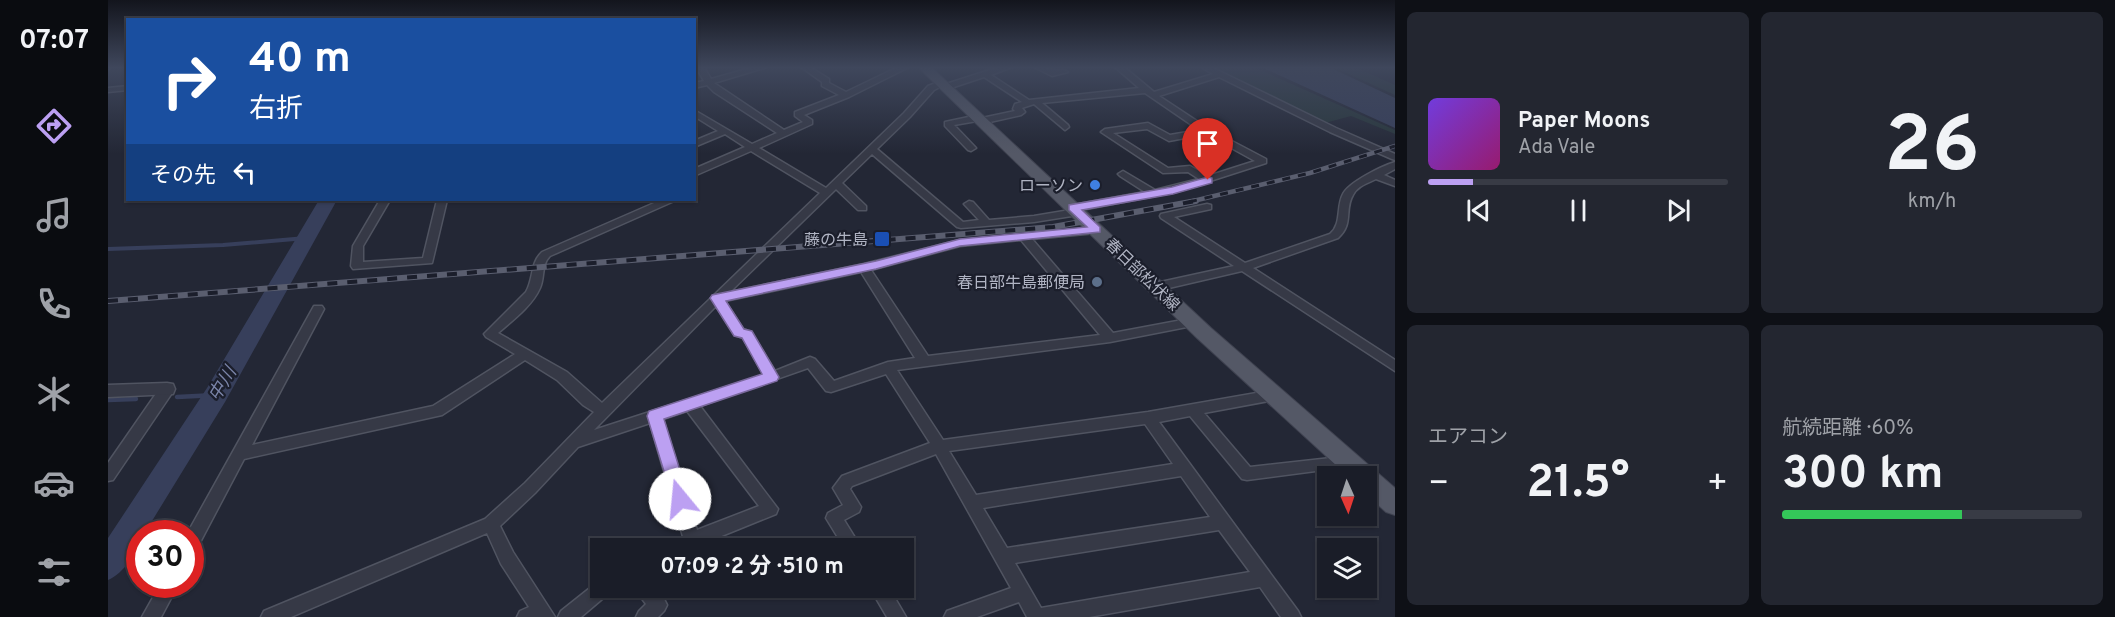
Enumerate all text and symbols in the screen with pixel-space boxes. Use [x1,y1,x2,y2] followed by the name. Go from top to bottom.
[19,24,89,58] text: 07:07
[249,34,351,87] text: 40 m
[150,42,228,120] icon: right
[249,93,303,127] text: 右折
[1884,100,1980,199] text: 26
[33,105,75,147] icon: directions
[1518,108,1650,135] text: Paper Moons
[1182,118,1233,180] pin
[1191,127,1224,160] icon: arrive
[1518,135,1595,161] text: Ada Vale
[228,156,261,189] icon: left
[150,163,216,190] text: その先
[1019,177,1083,197] place label: ローソン
[1088,178,1102,192] marker: ローソン
[1908,189,1956,215] text: km/h
[33,194,75,236] icon: music
[1462,194,1495,227] icon: previous
[1562,194,1595,227] icon: pause
[1662,194,1695,227] icon: next
[873,230,891,248] marker: 藤の牛島
[804,231,868,251] place label: 藤の牛島
[1100,235,1183,316] street label: 春日部松伏線
[957,274,1085,294] place label: 春日部牛島郵便局
[1090,275,1104,289] marker: 春日部牛島郵便局
[33,283,75,325] icon: phone
[204,362,243,406] water label: 中川
[33,373,75,415] icon: climate
[1782,416,1914,442] text: 航続距離 · 60%
[1428,425,1508,451] text: エアコン
[1782,447,1944,504] text: 300 km
[1527,456,1629,513] text: 21.5°
[33,462,75,504] icon: car
[1428,464,1449,506] text: −
[1707,464,1728,506] text: +
[1317,466,1377,526] north arrow
[1317,466,1377,598] map controls
[648,467,712,531] position arrow
[126,520,204,598] speed limit sign: 30
[1317,538,1377,598] button: layers
[33,551,75,593] icon: filters
[660,554,844,581] text: 07:09 · 2 分 · 510 m

